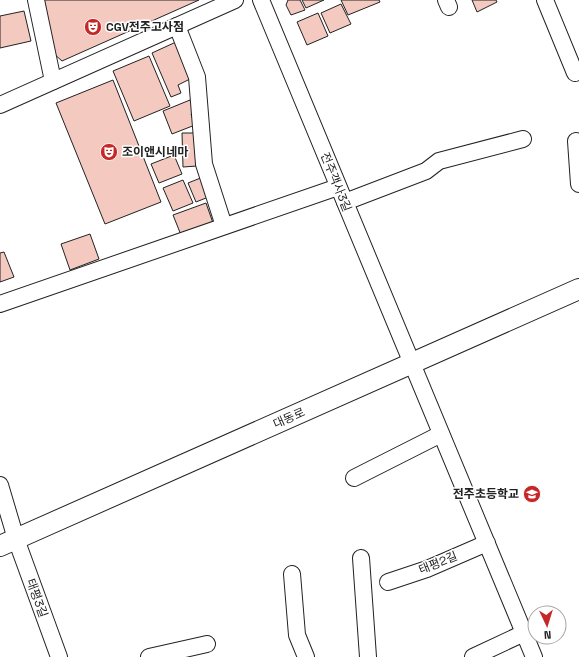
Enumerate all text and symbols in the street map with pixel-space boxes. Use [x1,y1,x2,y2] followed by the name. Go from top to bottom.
[83,17,103,37] theatre icon: CGV전주고사점
[106,19,184,35] place label: CGV전주고사점
[99,142,119,162] theatre icon: 조이앤시네마
[122,144,188,160] place label: 조이앤시네마
[317,150,355,214] street label: 전주객사3길
[271,404,307,432] street label: 대동로
[522,484,542,504] school or university icon: 전주초등학교
[453,486,519,502] place label: 전주초등학교
[416,548,460,578] street label: 태평2길
[23,576,51,620] street label: 태평3길
[527,605,567,645] north arrow
[544,628,552,642] text: N

